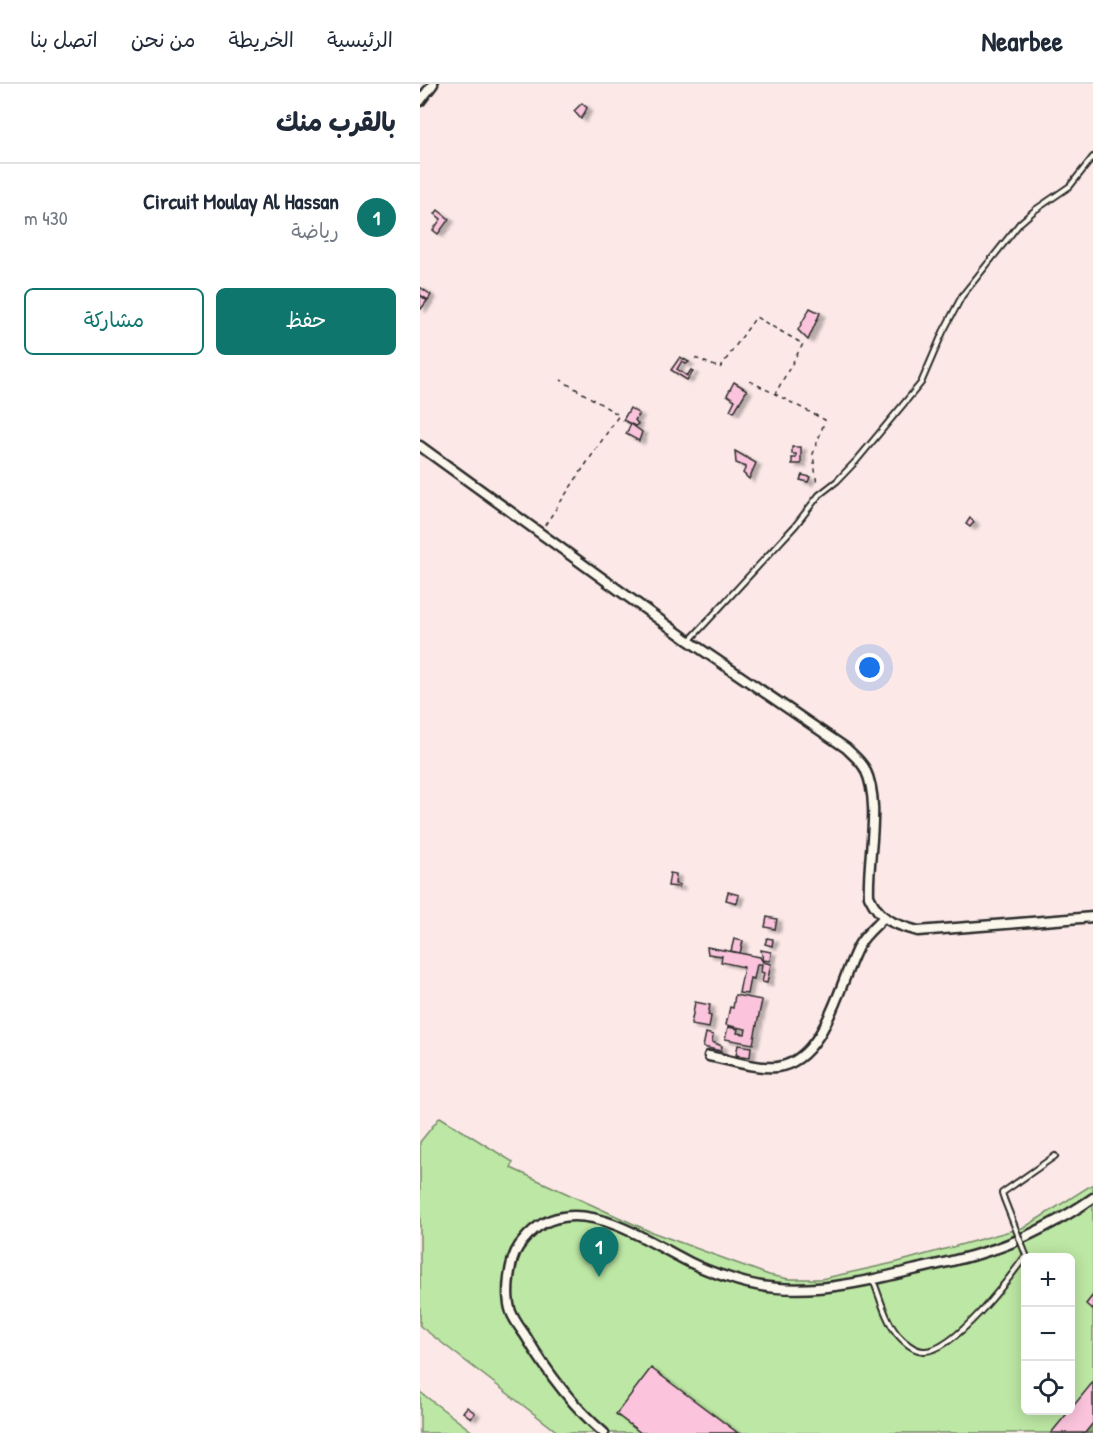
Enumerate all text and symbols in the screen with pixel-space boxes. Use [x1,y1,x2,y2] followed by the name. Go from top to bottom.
[981,22,1063,60] text: Nearbee
[30,25,98,54] text: اتصل بنا
[131,25,195,54] text: من نحن
[228,25,294,54] text: الخريطة
[327,25,393,54] text: الرئيسية
[276,104,396,139] text: بالقرب منك
[143,186,339,216] text: Circuit Moulay Al Hassan
[24,204,68,231] text: 430 m
[373,204,380,231] text: 1
[291,217,339,244] text: رياضة
[24,288,204,355] button: مشاركة
[216,288,396,355] button: حفظ
[855,653,884,682] your location
[580,1228,618,1277] pin: 1
[1021,1253,1075,1415] map controls
[1021,1253,1075,1307] button: +
[1021,1307,1075,1361] button: −
[1021,1361,1075,1415] button: locate

